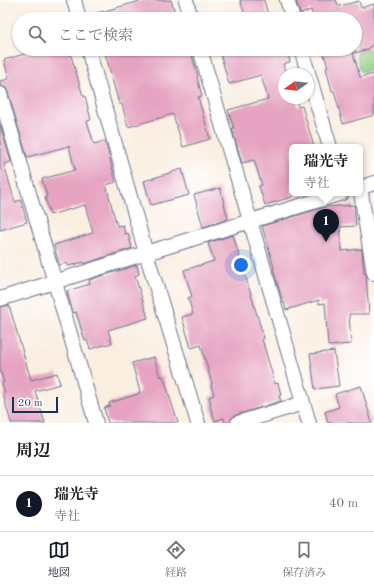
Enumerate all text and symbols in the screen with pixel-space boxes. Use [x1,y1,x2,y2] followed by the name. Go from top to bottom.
[12,12,362,56] search box
[26,23,48,45] icon: search
[58,29,133,44] text: ここで検索
[278,68,314,104] north arrow
[289,144,363,196] popup
[303,155,349,170] text: 瑞光寺
[303,177,330,190] text: 寺社
[313,209,339,242] pin: 1
[231,255,251,275] your location
[12,395,58,414] scale bar
[18,398,43,409] text: 20 m
[16,443,50,460] text: 周辺
[54,488,99,503] text: 瑞光寺
[25,497,33,510] text: 1
[329,497,358,510] text: 40 m
[54,510,80,523] text: 寺社
[48,539,70,581] tab: 地図
[165,539,187,581] tab: 経路
[282,539,326,581] tab: 保存済み

